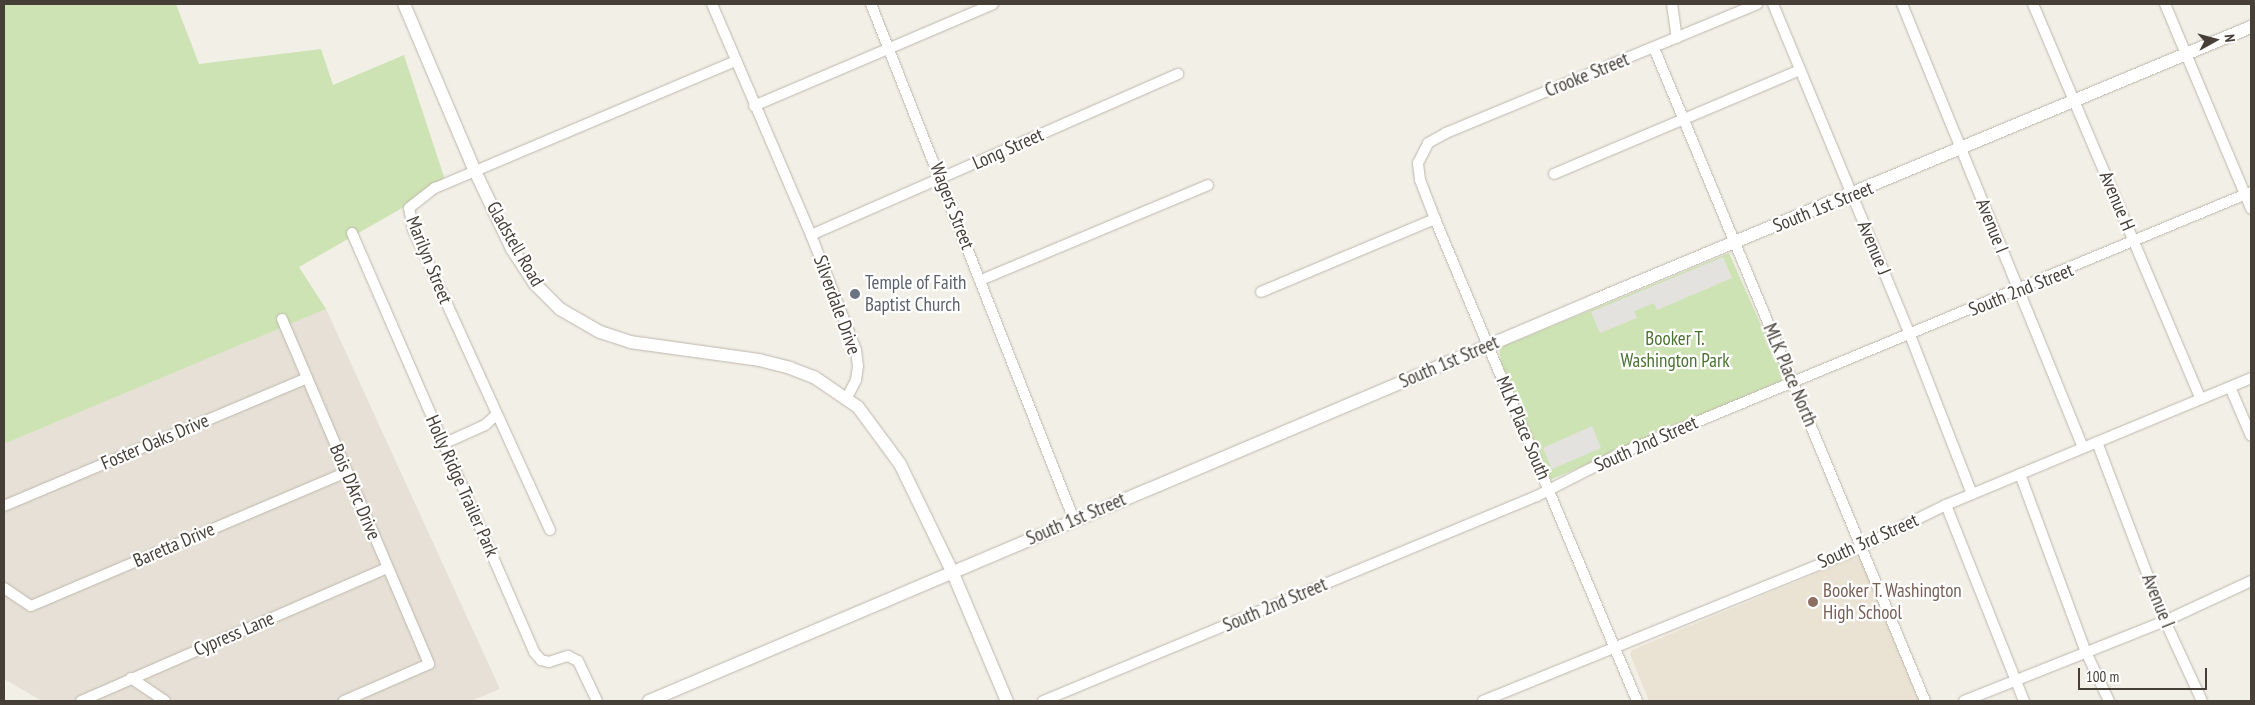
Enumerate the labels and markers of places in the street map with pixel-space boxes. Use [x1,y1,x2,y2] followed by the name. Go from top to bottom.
[865,272,966,316] place label: Temple of Faith Baptist Church
[849,288,861,300] marker: Temple of Faith Baptist Church
[1823,580,1964,624] place label: Booker T. Washington High School
[1807,596,1819,608] marker: Booker T. Washington High School

